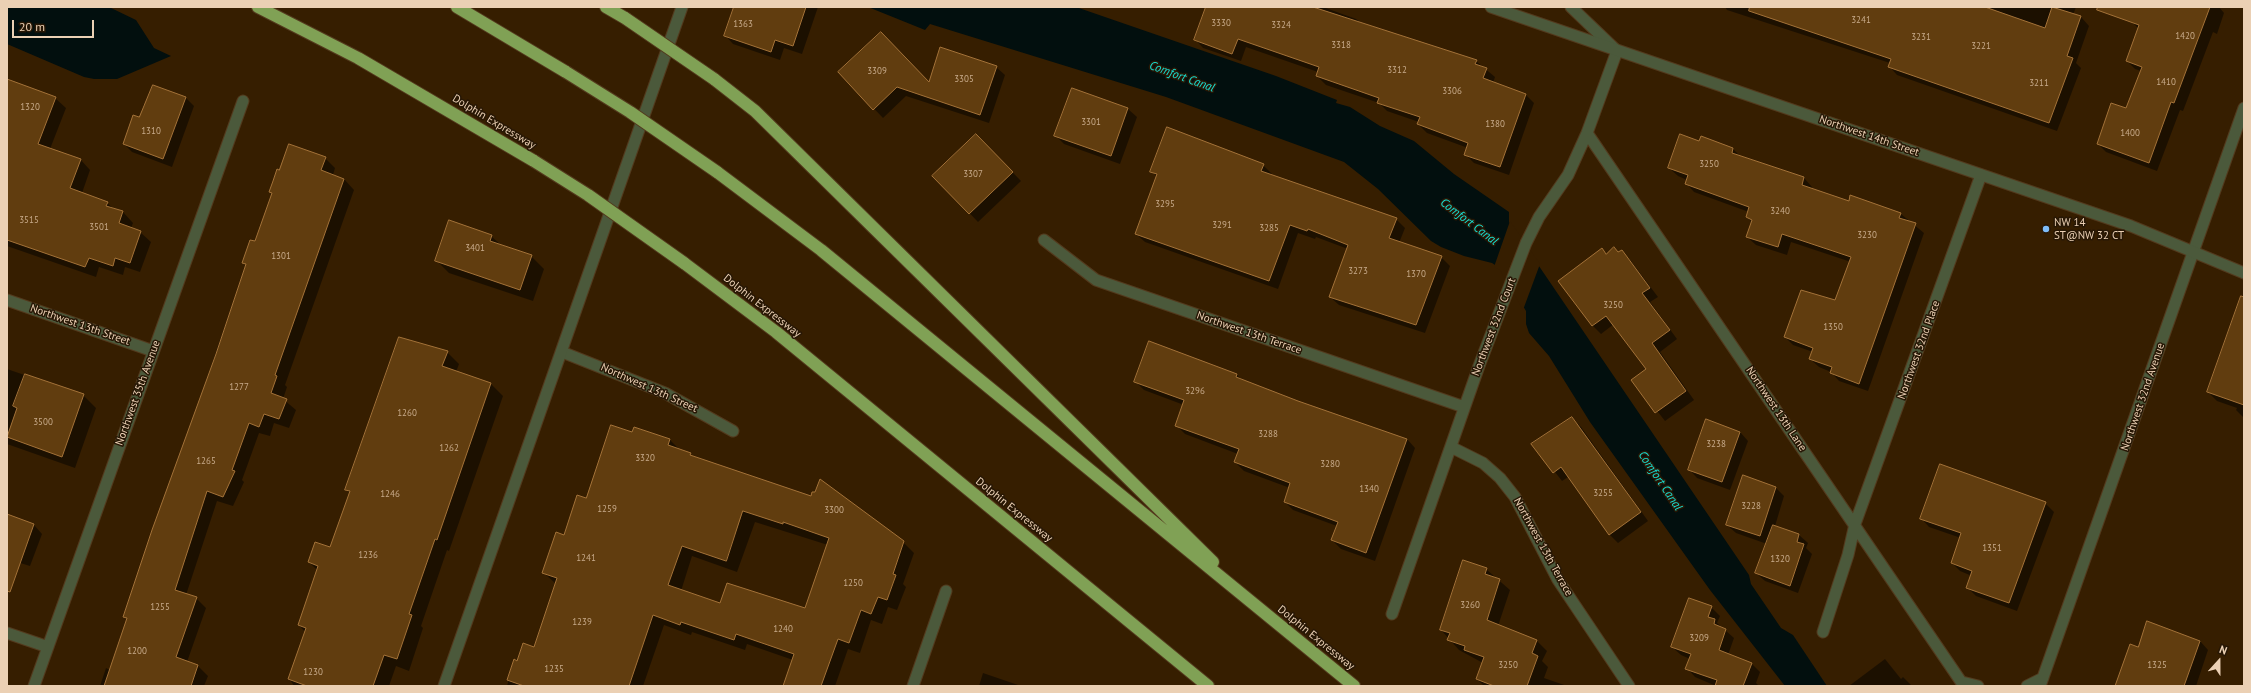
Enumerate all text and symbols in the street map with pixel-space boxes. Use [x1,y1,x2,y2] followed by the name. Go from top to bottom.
[14,12,96,38] scale bar
[1851,15,1871,25] house number: 3241
[1211,18,1231,28] house number: 3330
[19,19,45,34] text: 20 m
[733,19,753,29] house number: 1363
[1271,20,1291,30] house number: 3324
[2175,31,2195,41] house number: 1420
[1911,32,1931,42] house number: 3231
[1331,40,1351,50] house number: 3318
[1971,41,1991,51] house number: 3221
[1147,58,1217,96] water label: Comfort Canal
[1387,65,1407,75] house number: 3312
[867,66,887,76] house number: 3309
[954,74,974,84] house number: 3305
[2156,77,2176,87] house number: 1410
[2029,78,2049,88] house number: 3211
[1442,86,1462,96] house number: 3306
[450,92,538,152] street label: Dolphin Expressway
[20,102,40,112] house number: 1320
[1817,113,1921,159] street label: Northwest 14th Street
[1081,117,1101,127] house number: 3301
[1485,119,1505,129] house number: 1380
[141,126,161,136] house number: 1310
[2120,128,2140,138] house number: 1400
[1699,159,1719,169] house number: 3250
[963,169,983,179] house number: 3307
[1437,196,1501,248] water label: Comfort Canal
[1155,199,1175,209] house number: 3295
[1770,206,1790,216] house number: 3240
[19,215,39,225] house number: 3515
[2054,216,2124,242] place label: NW 14 ST@NW 32 CT
[1212,220,1232,230] house number: 3291
[89,222,109,232] house number: 3501
[1259,223,1279,233] house number: 3285
[2041,224,2051,234] marker: NW 14 ST@NW 32 CT
[1857,230,1877,240] house number: 3230
[465,243,485,253] house number: 3401
[271,251,291,261] house number: 1301
[1348,266,1368,276] house number: 3273
[1406,269,1426,279] house number: 1370
[721,272,803,340] street label: Dolphin Expressway
[1469,276,1519,378] street label: Northwest 32nd Court
[1895,299,1943,401] street label: Northwest 32nd Place
[1603,300,1623,310] house number: 3250
[28,302,132,348] street label: Northwest 13th Street
[1195,309,1303,357] street label: Northwest 13th Terrace
[1823,322,1843,332] house number: 1350
[113,339,163,447] street label: Northwest 35th Avenue
[2118,341,2168,453] street label: Northwest 32nd Avenue
[598,361,700,415] street label: Northwest 13th Street
[1743,364,1809,454] street label: Northwest 13th Lane
[229,382,249,392] house number: 1277
[1185,386,1205,396] house number: 3296
[397,408,417,418] house number: 1260
[33,417,53,427] house number: 3500
[1258,429,1278,439] house number: 3288
[1706,439,1726,449] house number: 3238
[439,443,459,453] house number: 1262
[1635,449,1685,513] water label: Comfort Canal
[635,453,655,463] house number: 3320
[196,456,216,466] house number: 1265
[1320,459,1340,469] house number: 3280
[973,475,1055,545] street label: Dolphin Expressway
[1359,484,1379,494] house number: 1340
[1593,488,1613,498] house number: 3255
[380,489,400,499] house number: 1246
[1511,496,1575,598] street label: Northwest 13th Terrace
[1741,501,1761,511] house number: 3228
[597,504,617,514] house number: 1259
[824,505,844,515] house number: 3300
[1982,543,2002,553] house number: 1351
[358,550,378,560] house number: 1236
[576,553,596,563] house number: 1241
[1770,554,1790,564] house number: 1320
[843,578,863,588] house number: 1250
[1460,600,1480,610] house number: 3260
[150,602,170,612] house number: 1255
[1275,603,1357,673] street label: Dolphin Expressway
[572,617,592,627] house number: 1239
[773,624,793,634] house number: 1240
[1689,633,1709,643] house number: 3209
[2199,641,2239,681] north arrow
[2217,642,2229,658] text: N
[127,646,147,656] house number: 1200
[1498,660,1518,670] house number: 3250
[2147,660,2167,670] house number: 1325
[544,664,564,674] house number: 1235
[303,667,323,677] house number: 1230

